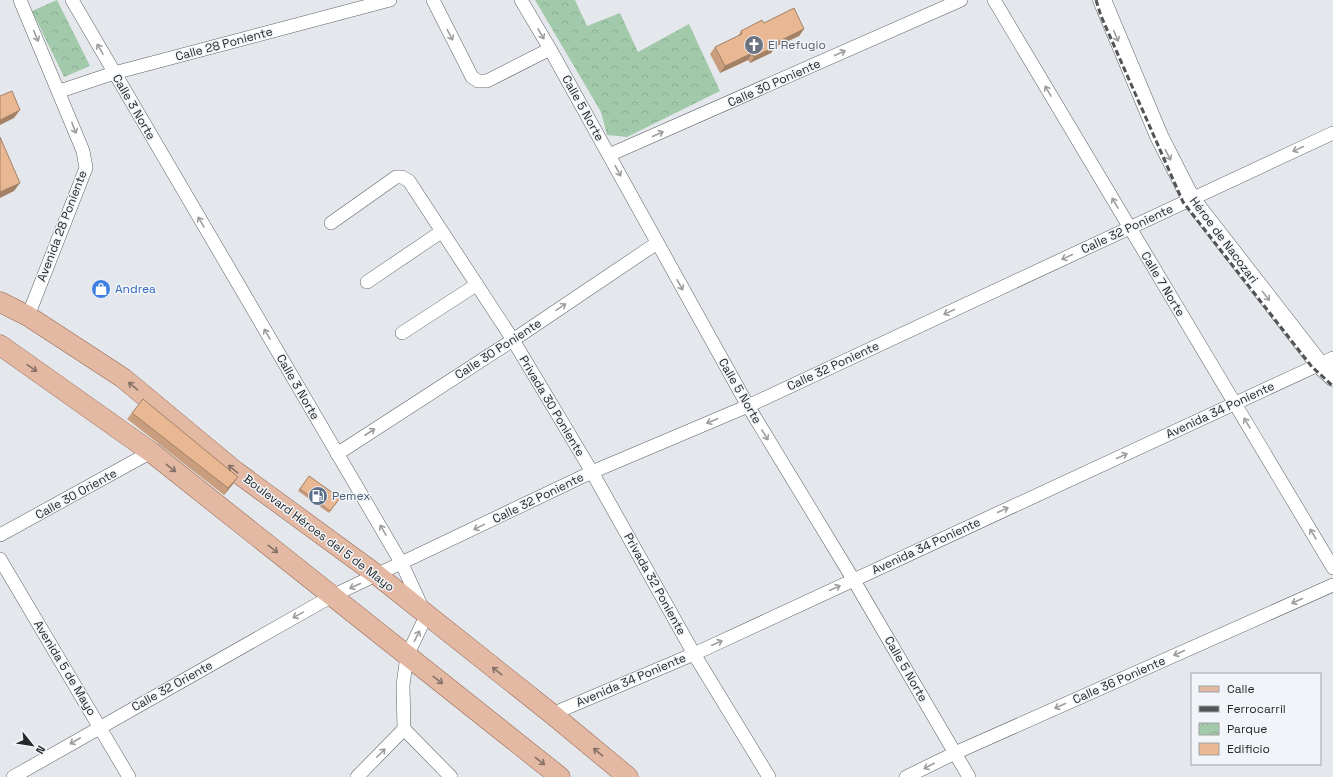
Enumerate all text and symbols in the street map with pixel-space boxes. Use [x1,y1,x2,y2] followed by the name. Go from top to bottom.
[174,23,274,65] street label: Calle 28 Poniente
[537,28,545,40] one-way arrow
[33,29,40,41] one-way arrow
[447,29,455,41] one-way arrow
[1113,30,1120,42] one-way arrow
[743,34,765,56] church icon: El Refugio
[768,37,826,53] place label: El Refugio
[95,43,103,55] one-way arrow
[834,49,846,56] one-way arrow
[725,55,823,111] street label: Calle 30 Poniente
[109,71,159,143] street label: Calle 3 Norte
[558,72,608,144] street label: Calle 5 Norte
[1044,85,1052,97] one-way arrow
[70,121,78,133] one-way arrow
[651,130,663,137] one-way arrow
[1292,146,1304,153] one-way arrow
[1165,149,1172,161] one-way arrow
[614,165,622,177] one-way arrow
[33,168,91,284] street label: Avenida 28 Poniente
[1186,193,1262,287] street label: Héroe de Nacozari
[1111,198,1119,209] one-way arrow
[1078,201,1176,257] street label: Calle 32 Poniente
[197,217,205,228] one-way arrow
[1137,249,1189,319] street label: Calle 7 Norte
[1061,254,1073,261] one-way arrow
[90,278,112,300] shop icon: Andrea
[677,279,685,291] one-way arrow
[115,281,156,297] place label: Andrea
[1262,290,1271,301] one-way arrow
[555,303,567,311] one-way arrow
[943,309,955,316] one-way arrow
[452,315,544,383] street label: Calle 30 Poniente
[262,328,270,340] one-way arrow
[784,338,882,394] street label: Calle 32 Poniente
[273,351,323,423] street label: Calle 3 Norte
[516,353,588,459] street label: Privada 30 Poniente
[715,355,765,427] street label: Calle 5 Norte
[26,364,37,372] one-way arrow
[1163,378,1277,442] street label: Avenida 34 Poniente
[127,382,138,391] one-way arrow
[1242,417,1250,429] one-way arrow
[706,418,718,426] one-way arrow
[364,428,375,436] one-way arrow
[762,429,770,441] one-way arrow
[1115,452,1127,459] one-way arrow
[166,464,177,473] one-way arrow
[32,465,120,523] street label: Calle 30 Oriente
[228,465,238,474] one-way arrow
[490,469,586,527] street label: Calle 32 Poniente
[240,471,398,595] street label: Boulevard Héroes del 5 de Mayo
[307,485,329,507] fuel station icon: Pemex
[332,488,370,504] place label: Pemex
[997,506,1009,513] one-way arrow
[869,514,983,578] street label: Avenida 34 Poniente
[378,524,386,536] one-way arrow
[473,524,485,531] one-way arrow
[1309,529,1317,540] one-way arrow
[620,530,690,638] street label: Privada 32 Poniente
[268,545,279,554] one-way arrow
[349,583,361,590] one-way arrow
[828,584,840,591] one-way arrow
[1292,597,1304,605] one-way arrow
[292,612,304,620] one-way arrow
[30,617,100,719] street label: Avenida 5 de Mayo
[414,630,422,642] one-way arrow
[881,633,931,705] street label: Calle 5 Norte
[710,639,722,646] one-way arrow
[574,650,688,710] street label: Avenida 34 Poniente
[1173,650,1185,657] one-way arrow
[1070,652,1168,708] street label: Calle 36 Poniente
[129,657,215,715] street label: Calle 32 Oriente
[492,666,503,675] one-way arrow
[1191,673,1321,765] legend
[433,676,444,685] one-way arrow
[1227,681,1255,697] text: Calle
[1227,701,1286,717] text: Ferrocarril
[1054,703,1066,710] one-way arrow
[1227,721,1267,737] text: Parque
[12,725,52,765] north arrow
[69,738,81,746] one-way arrow
[1227,741,1270,757] text: Edificio
[33,743,49,757] text: N
[376,748,386,758] one-way arrow
[593,748,604,757] one-way arrow
[535,757,546,765] one-way arrow
[923,763,935,770] one-way arrow

